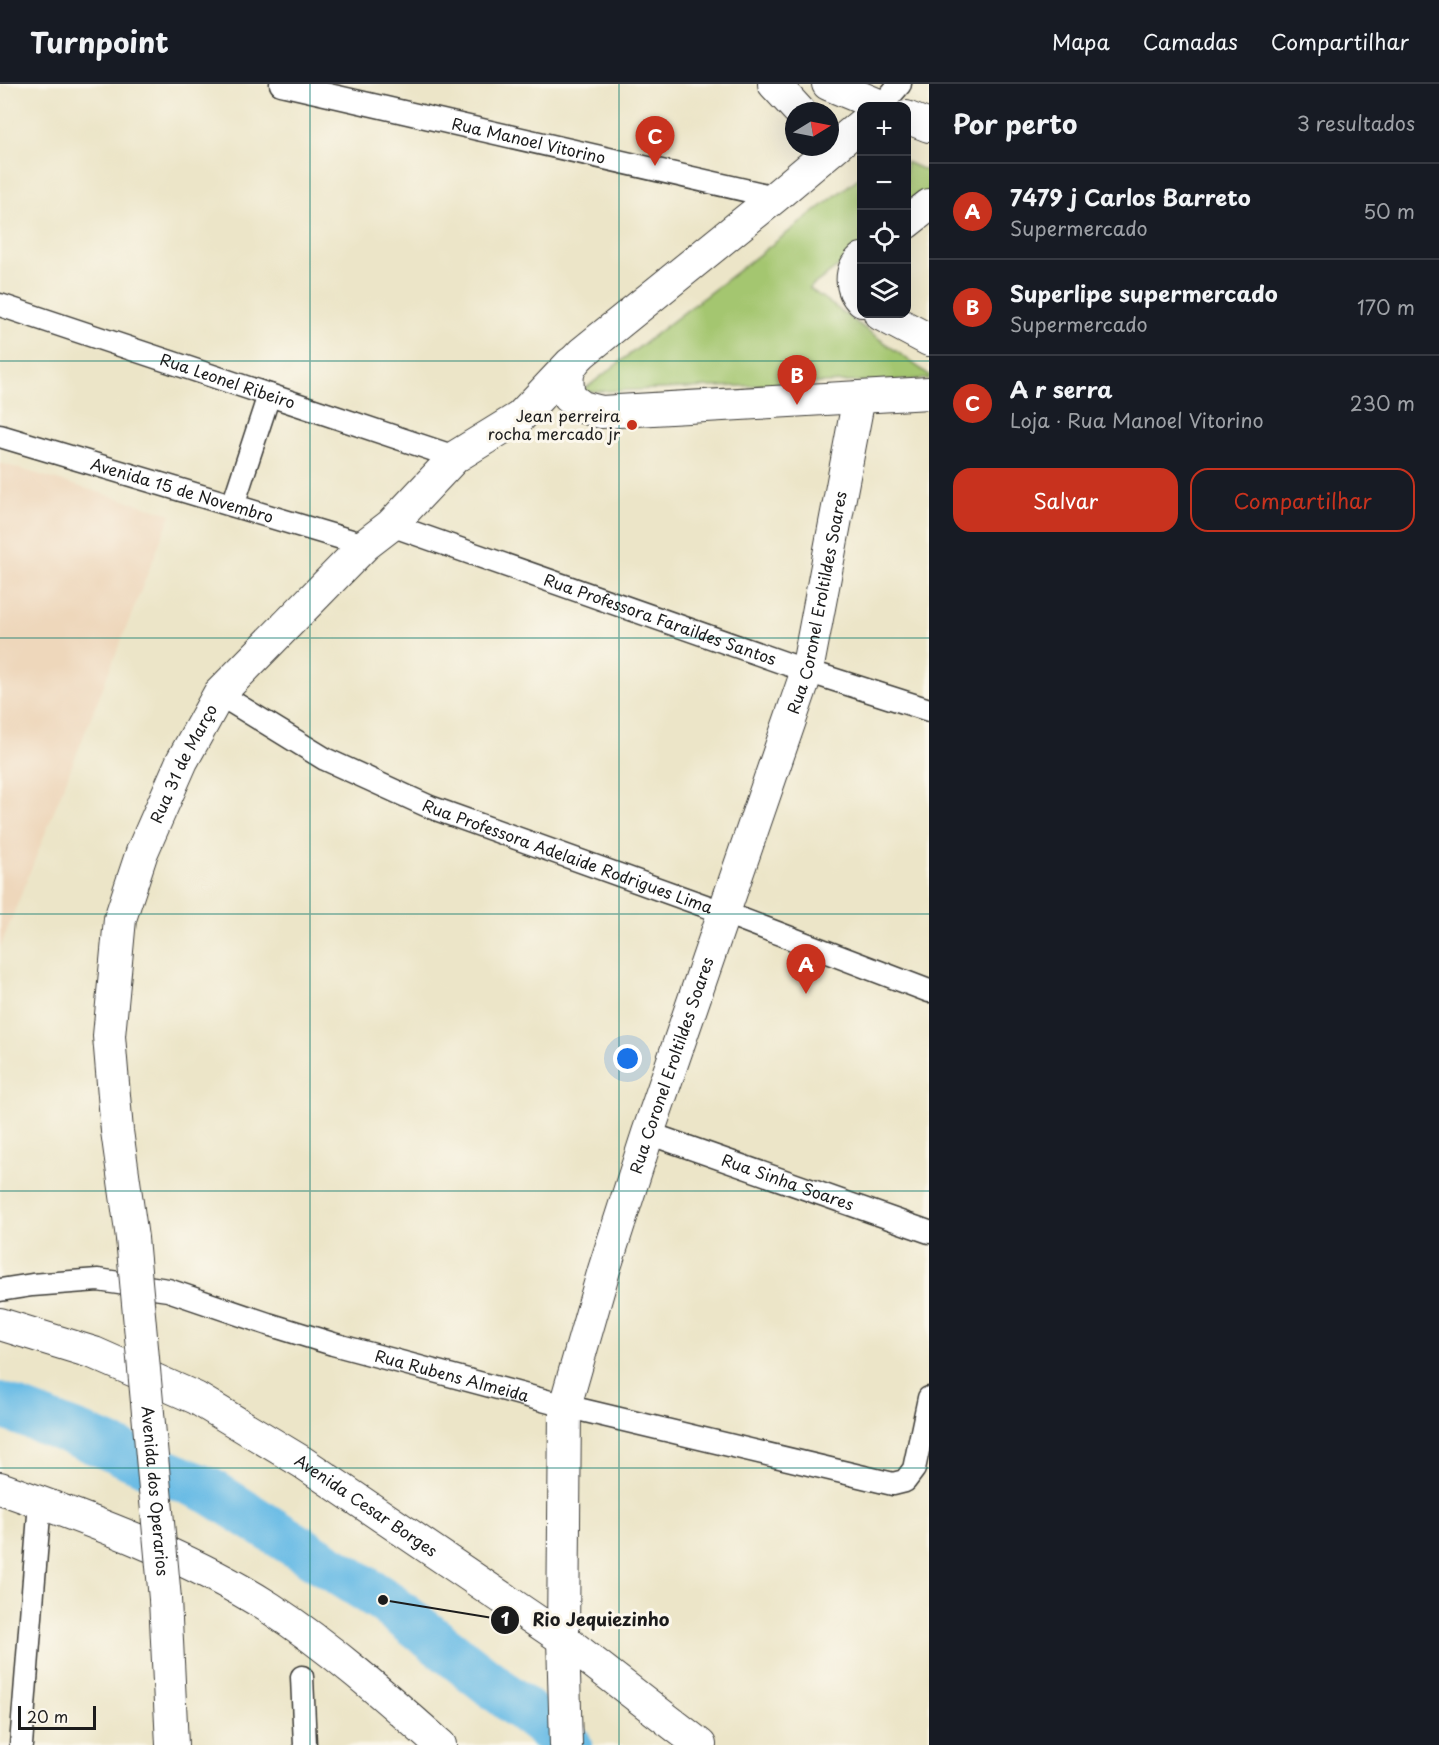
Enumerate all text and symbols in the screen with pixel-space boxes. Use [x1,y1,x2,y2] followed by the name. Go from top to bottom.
[30,20,169,63] text: Turnpoint
[1052,25,1110,57] text: Mapa
[1143,25,1238,57] text: Camadas
[1271,25,1409,57] text: Compartilhar
[785,102,839,156] north arrow
[857,102,911,318] map controls
[857,102,911,156] button: +
[953,104,1077,143] text: Por perto
[1297,108,1415,138] text: 3 resultados
[450,110,608,169] street label: Rua Manoel Vitorino
[636,116,674,166] pin: C
[857,156,911,210] button: −
[1010,180,1251,213] text: 7479 j Carlos Barreto
[965,196,980,226] text: A
[1363,196,1415,226] text: 50 m
[857,210,911,264] button: locate
[1010,213,1148,243] text: Supermercado
[857,264,911,318] button: layers
[1010,276,1278,309] text: Superlipe supermercado
[966,292,979,322] text: B
[1357,292,1415,322] text: 170 m
[1010,309,1148,339] text: Supermercado
[157,346,299,414] street label: Rua Leonel Ribeiro
[778,356,816,405] pin: B
[1010,372,1112,405] text: A r serra
[965,388,980,418] text: C
[1350,388,1415,418] text: 230 m
[488,403,621,445] place label: Jean perreira rocha mercado jr
[1010,405,1264,435] text: Loja · Rua Manoel Vitorino
[625,418,639,432] marker: Jean perreira rocha mercado jr
[88,451,277,528] street label: Avenida 15 de Novembro
[953,468,1178,532] button: Salvar
[1190,468,1415,532] button: Compartilhar
[780,489,852,717] street label: Rua Coronel Eroltildes Soares
[541,567,780,670] street label: Rua Professora Faraildes Santos
[143,699,222,827] street label: Rua 31 de Março
[419,792,716,919] street label: Rua Professora Adelaide Rodrigues Lima
[786,944,826,994] pin: A
[623,954,719,1176] street label: Rua Coronel Eroltildes Soares
[613,1044,642,1073] your location
[718,1147,857,1216] street label: Rua Sinha Soares
[372,1343,532,1407] street label: Rua Rubens Almeida
[136,1405,176,1577] street label: Avenida dos Operarios
[291,1447,443,1562] street label: Avenida Cesar Borges
[490,1602,683,1638] callout: Rio Jequiezinho
[501,1605,510,1632] text: 1
[532,1605,670,1632] text: Rio Jequiezinho
[18,1703,96,1730] scale bar
[27,1704,68,1728] text: 20 m

